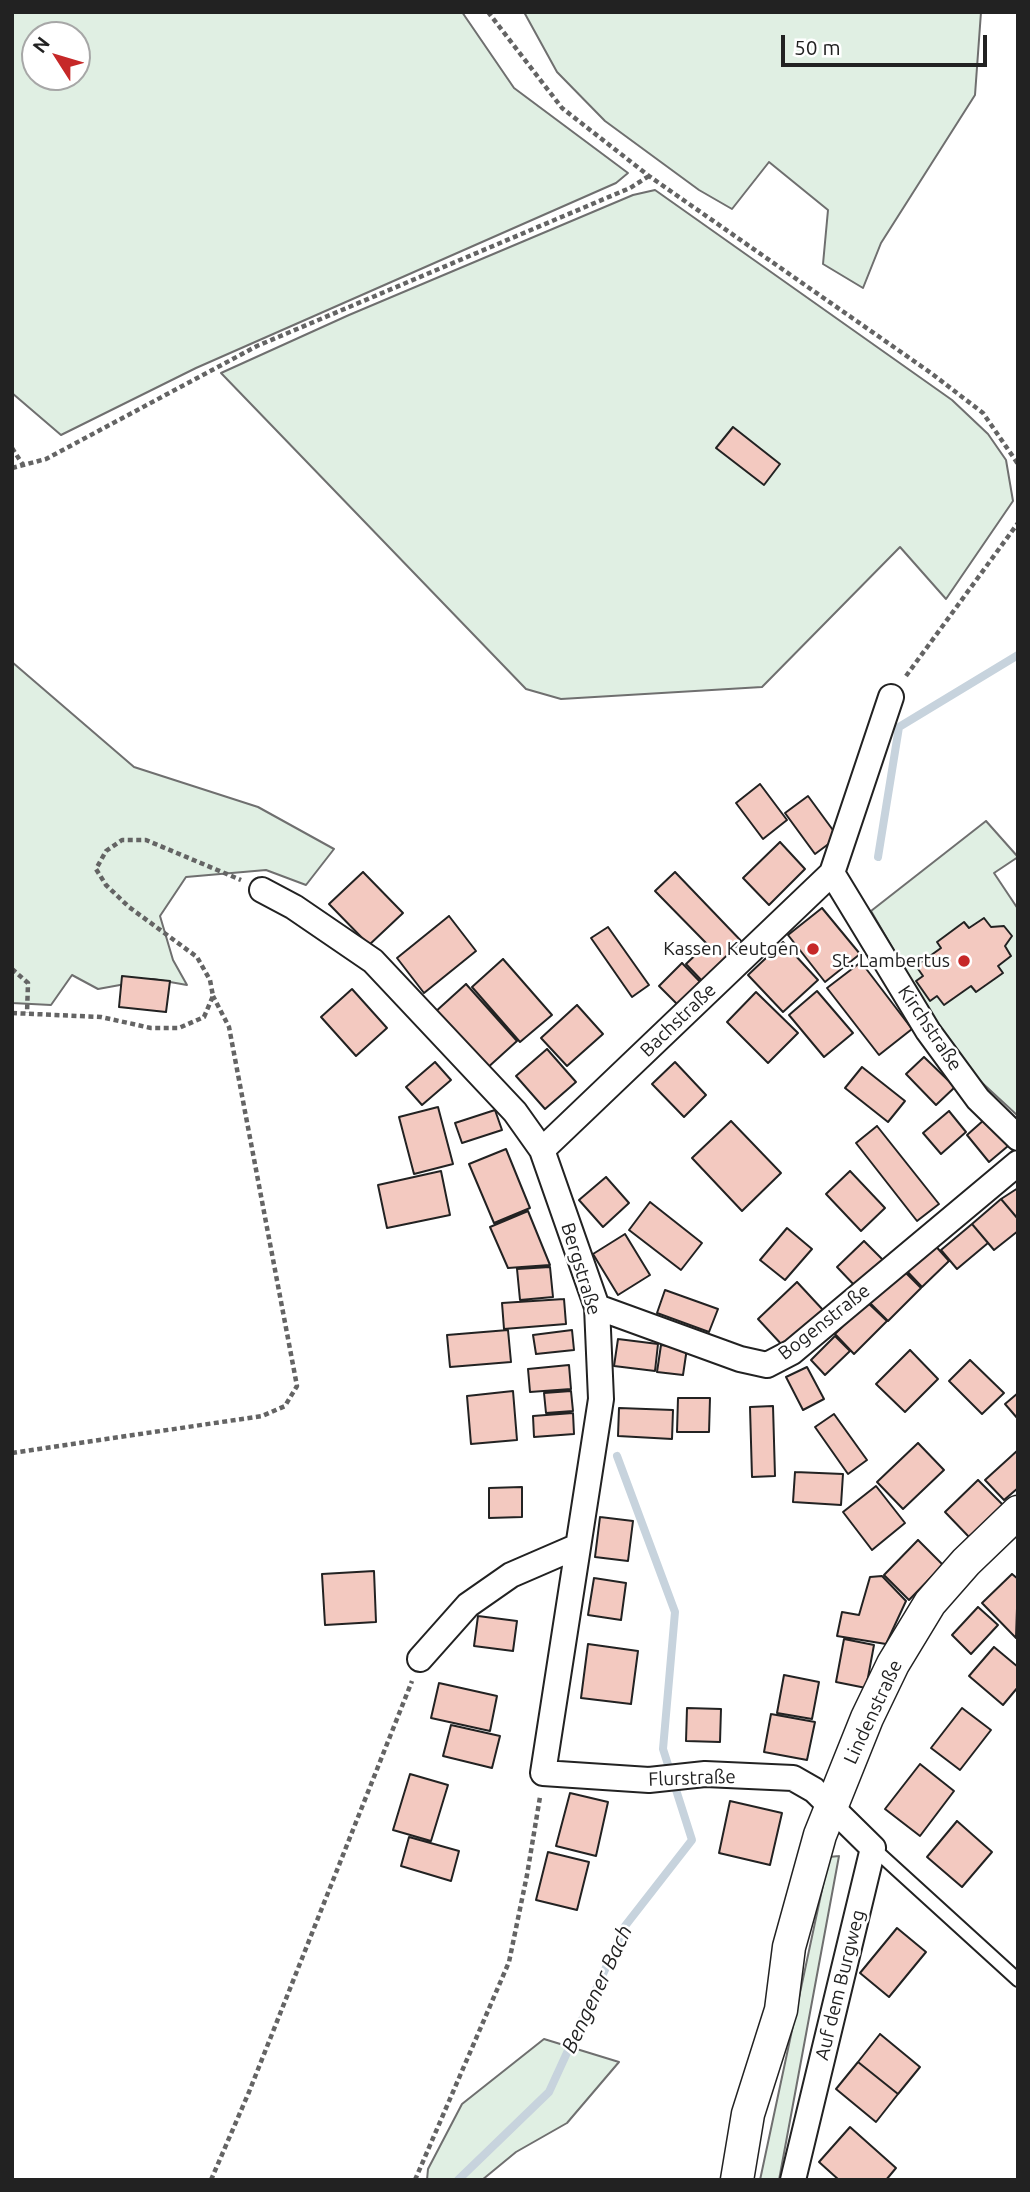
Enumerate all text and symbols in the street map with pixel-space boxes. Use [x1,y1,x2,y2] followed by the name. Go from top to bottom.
[21,21,91,91] north arrow
[785,21,992,65] scale bar
[28,32,54,57] text: N
[794,35,841,59] text: 50 m
[663,938,799,960] place label: Kassen Keutgen
[805,941,821,957] marker: Kassen Keutgen
[832,950,950,972] place label: St. Lambertus
[956,953,972,969] marker: St. Lambertus
[636,978,720,1062] street label: Bachstraße
[893,981,967,1075] street label: Kirchstraße
[556,1220,606,1318] street label: Bergstraße
[774,1279,874,1365] street label: Bogenstraße
[839,1656,907,1768] street label: Lindenstraße
[648,1765,736,1791] street label: Flurstraße
[810,1907,870,2063] street label: Auf dem Burgweg
[556,1921,638,2057] water label: Bengener Bach

